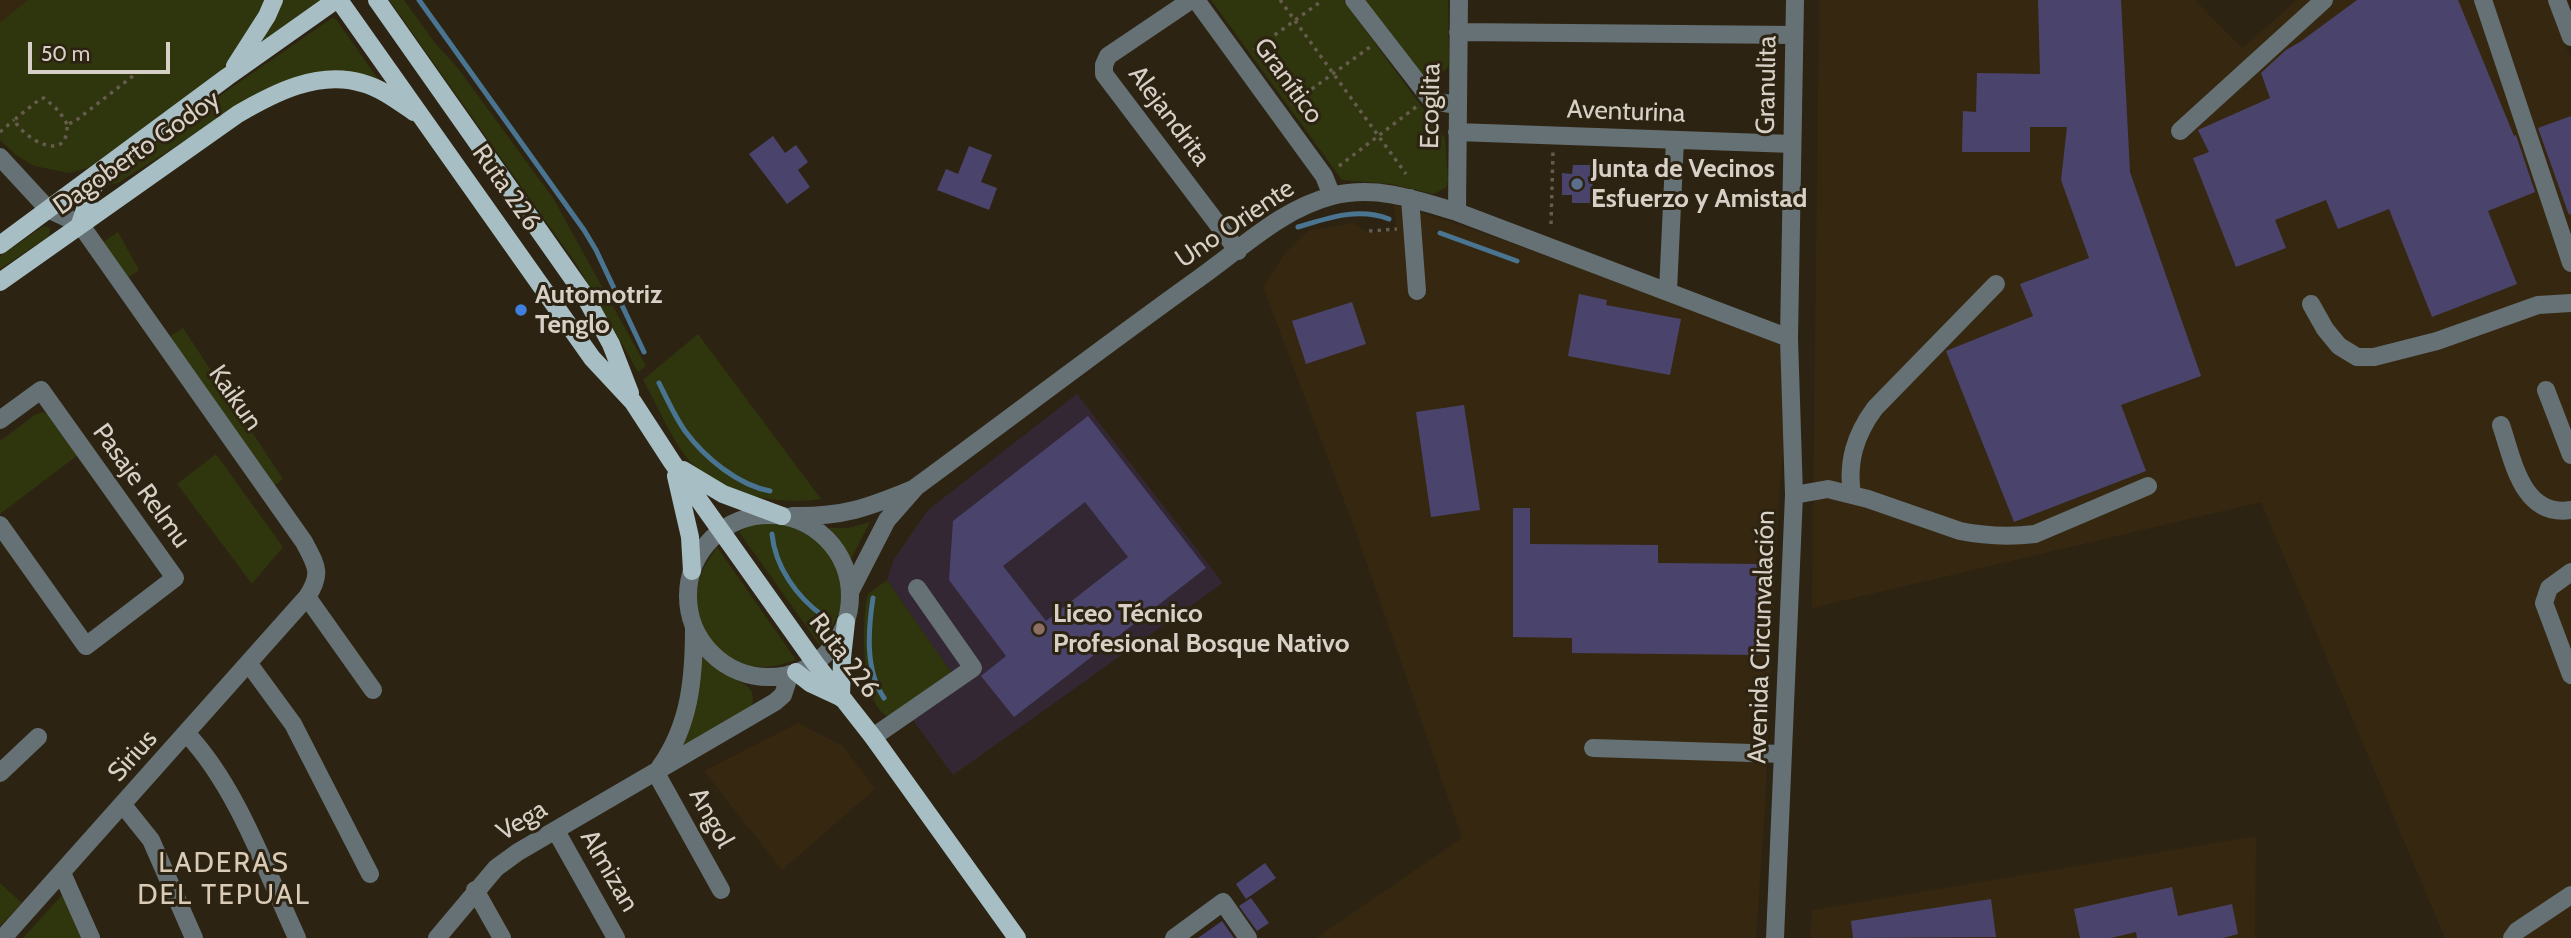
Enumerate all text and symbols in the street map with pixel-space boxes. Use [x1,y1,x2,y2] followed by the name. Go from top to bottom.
[32,28,173,72] scale bar
[1247,32,1329,130] street label: Granítico
[1751,35,1783,135] street label: Granulita
[41,41,90,66] text: 50 m
[1121,60,1217,172] street label: Alejandrita
[1415,63,1447,149] street label: Ecoglita
[48,84,226,222] street label: Dagoberto Godoy
[1566,94,1686,130] street label: Aventurina
[465,139,547,237] street label: Ruta 226
[1591,153,1807,214] place label: Junta de Vecinos Esfuerzo y Amistad
[1170,173,1300,275] street label: Uno Oriente
[1569,176,1585,192] marker: Junta de Vecinos Esfuerzo y Amistad
[535,279,662,340] place label: Automotriz Tenglo
[513,302,529,318] marker: Automotriz Tenglo
[201,359,269,437] street label: Kaikun
[85,418,197,554] street label: Pasaje Relmu
[1742,510,1782,764] street label: Avenida Circunvalación
[1053,598,1350,660] place label: Liceo Técnico Profesional Bosque Nativo
[802,607,886,705] street label: Ruta 226
[1031,621,1047,637] marker: Liceo Técnico Profesional Bosque Nativo
[102,724,164,788] street label: Sirius
[682,782,740,854] street label: Angol
[491,794,553,848] street label: Vega
[573,824,645,918] street label: Almizan
[138,847,310,913] district label: LADERAS DEL TEPUAL

